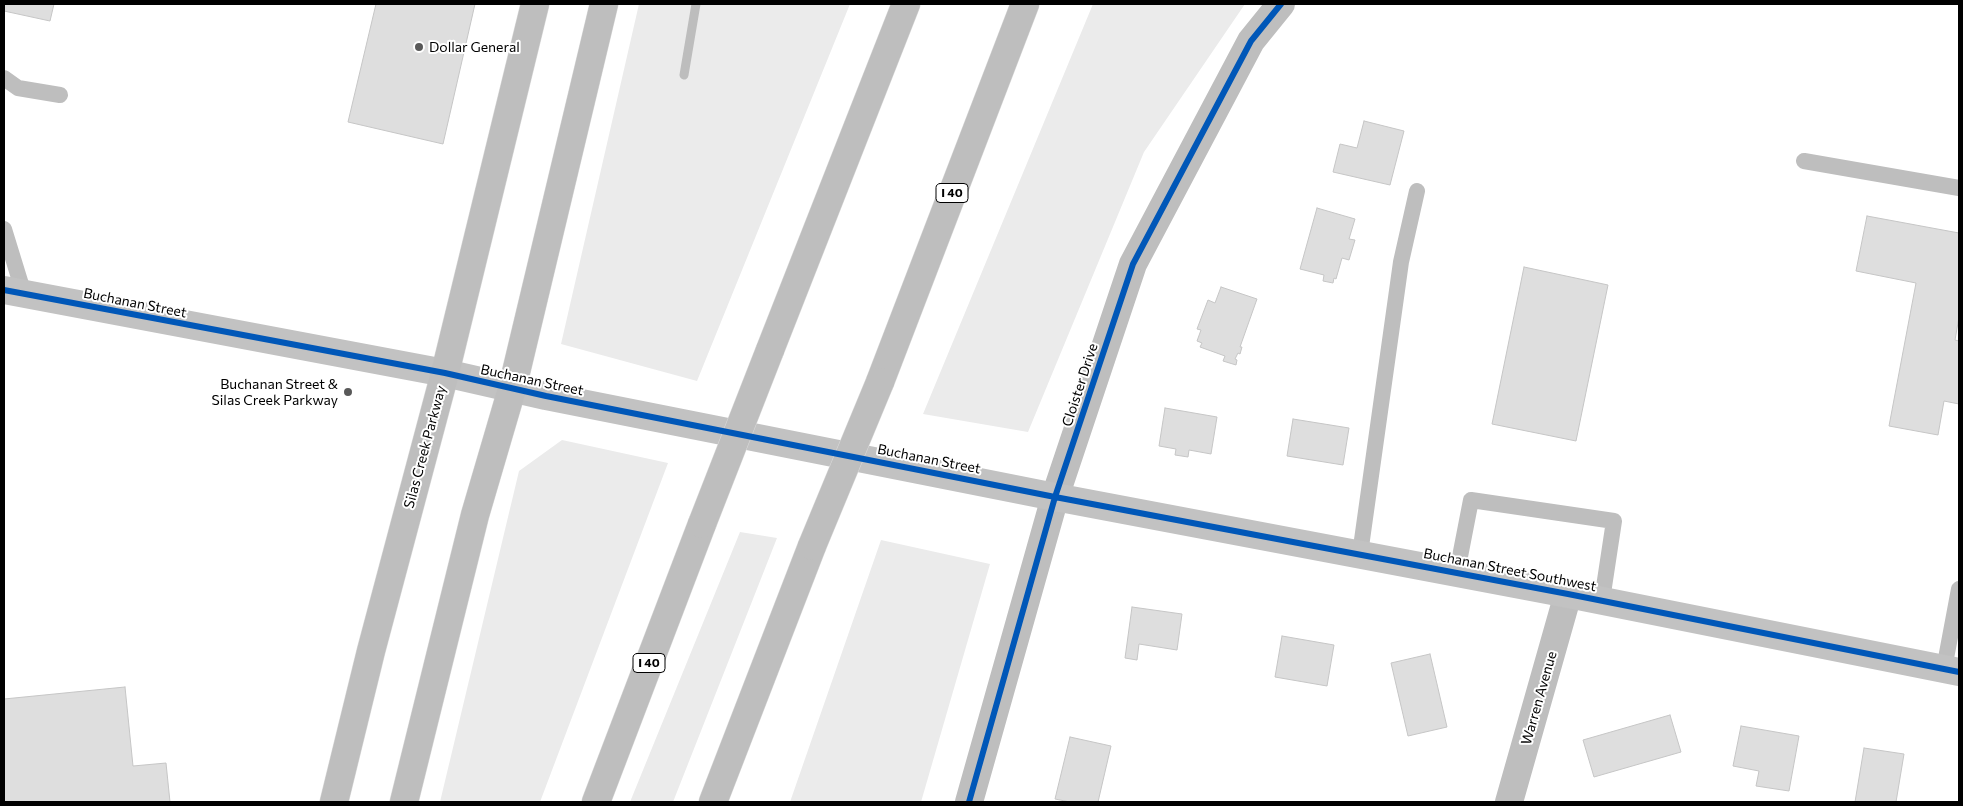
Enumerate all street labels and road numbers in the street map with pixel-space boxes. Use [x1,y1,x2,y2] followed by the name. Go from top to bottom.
[936,184,968,202] road number: I 40
[82,285,188,321] street label: Buchanan Street
[1059,341,1101,429] street label: Cloister Drive
[479,361,585,399] street label: Buchanan Street
[401,384,449,510] street label: Silas Creek Parkway
[876,441,982,477] street label: Buchanan Street
[1422,545,1598,595] street label: Buchanan Street Southwest
[1518,649,1560,747] street label: Warren Avenue
[633,654,665,672] road number: I 40

